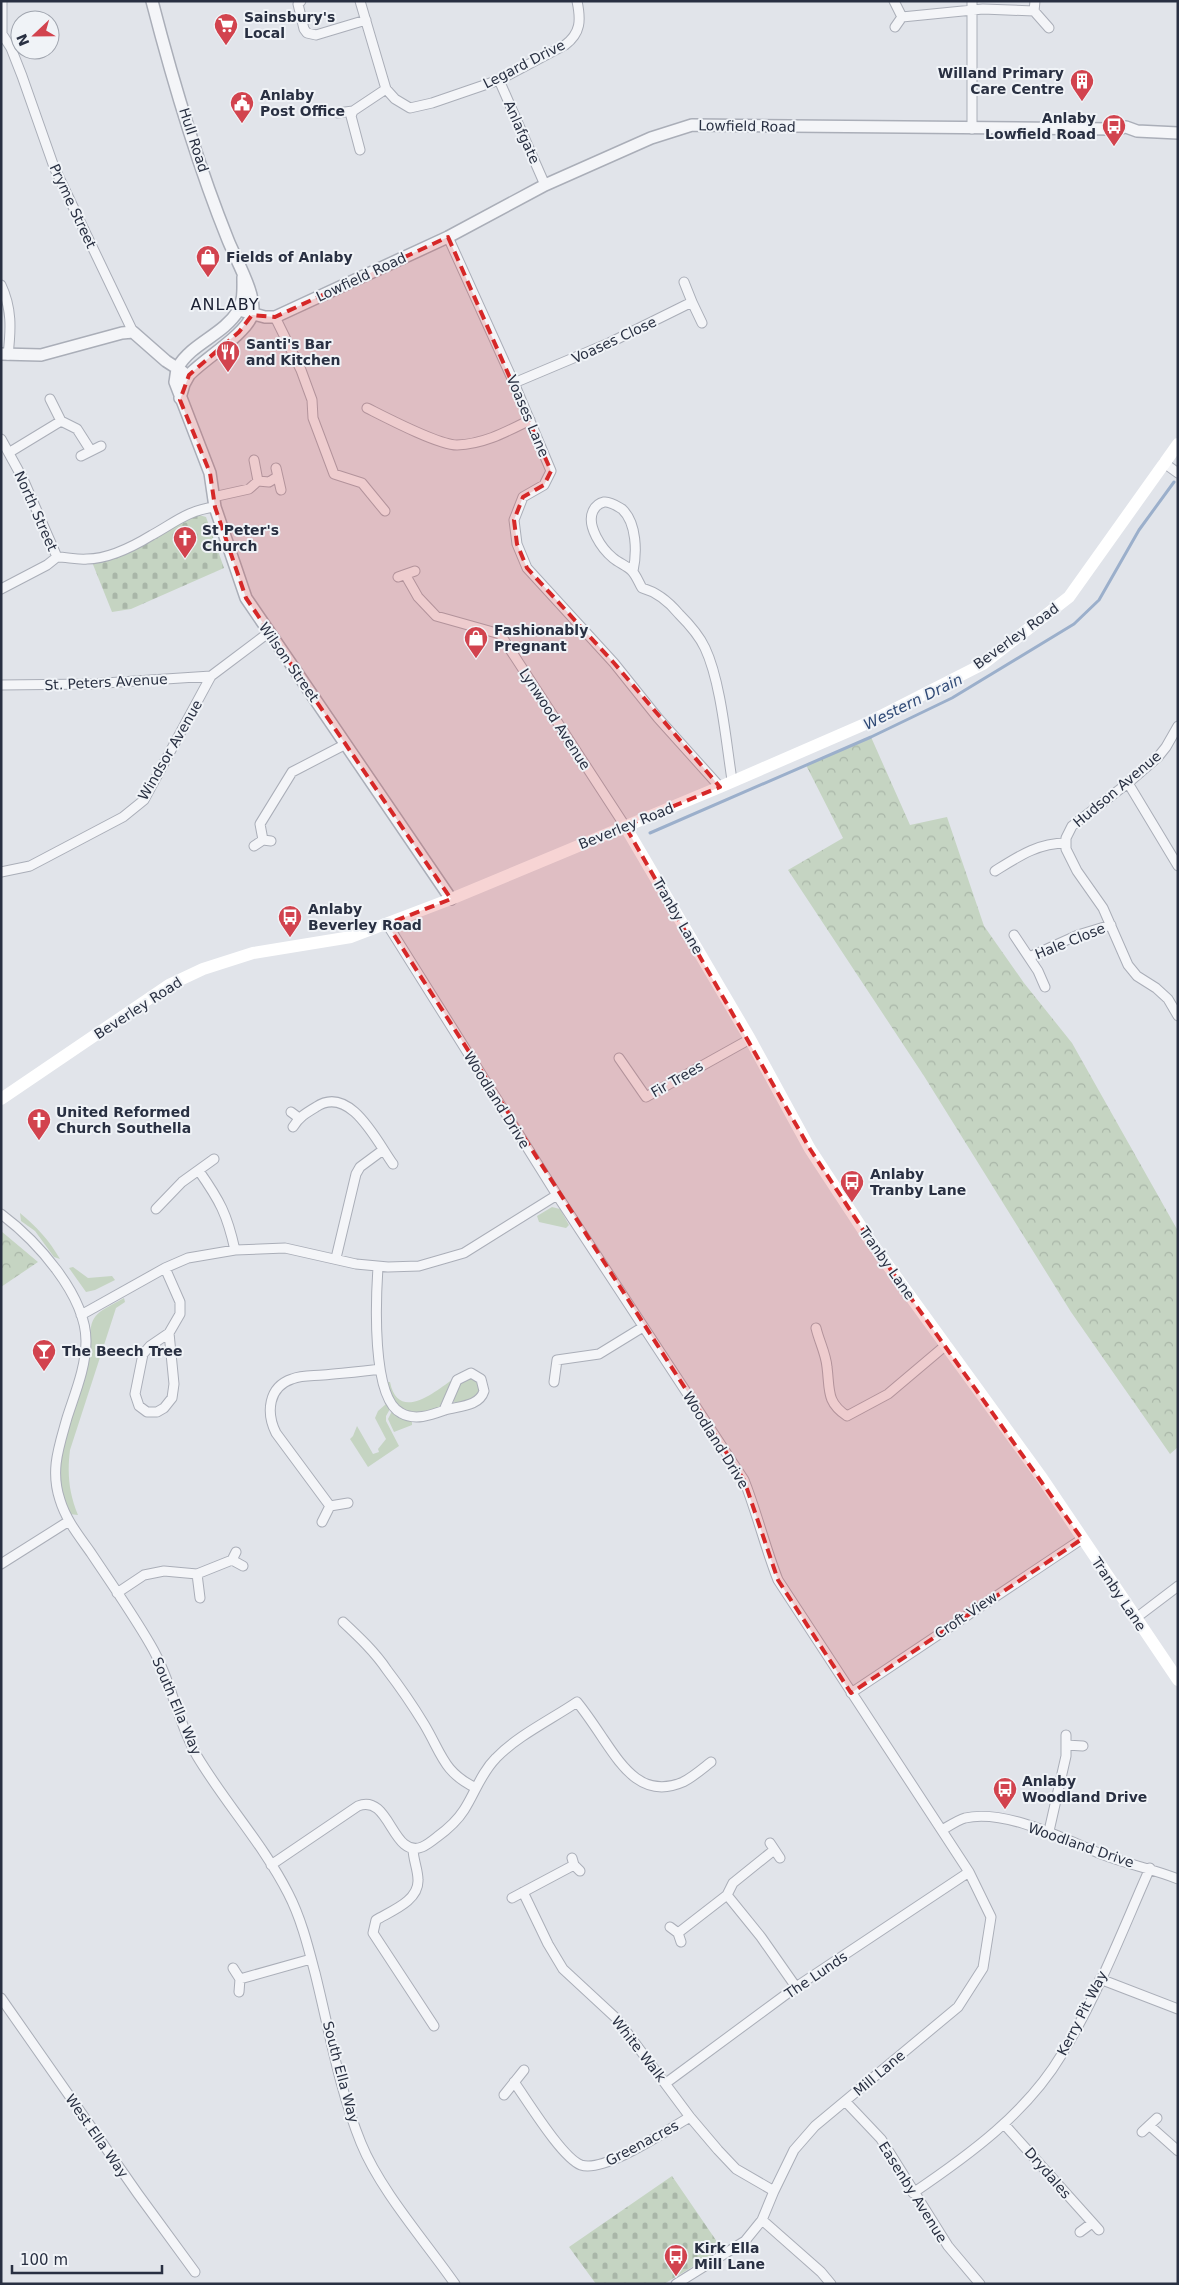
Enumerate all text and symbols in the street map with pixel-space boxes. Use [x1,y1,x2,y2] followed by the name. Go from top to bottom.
[244,9,335,41] place label: Sainsbury's Local
[10,10,60,60] north arrow
[213,12,239,46] supermarket icon: Sainsbury's Local
[13,31,33,48] text: N
[480,36,568,92] street label: Legard Drive
[938,65,1064,97] place label: Willand Primary Care Centre
[1069,68,1095,102] building icon: Willand Primary Care Centre
[260,87,345,119] place label: Anlaby Post Office
[229,90,255,124] public building icon: Anlaby Post Office
[501,98,543,166] street label: Anlafgate
[176,106,212,174] street label: Hull Road
[985,110,1096,142] place label: Anlaby Lowfield Road
[1101,113,1127,147] bus stop icon: Anlaby Lowfield Road
[698,117,796,135] street label: Lowfield Road
[46,161,100,251] street label: Pryme Street
[195,244,221,278] shop icon: Fields of Anlaby
[226,249,353,265] place label: Fields of Anlaby
[314,249,408,305] street label: Lowfield Road
[190,295,260,314] district label: ANLABY
[569,313,659,367] street label: Voases Close
[246,336,340,368] place label: Santi's Bar and Kitchen
[215,339,241,373] restaurant icon: Santi's Bar and Kitchen
[504,373,552,459] street label: Voases Lane
[11,468,61,554] street label: North Street
[202,522,279,554] place label: St Peter's Church
[172,525,198,559] church icon: St Peter's Church
[970,600,1062,672] street label: Beverley Road
[256,619,323,705] street label: Wilson Street
[494,622,588,654] place label: Fashionably Pregnant
[463,625,489,659] shop icon: Fashionably Pregnant
[516,665,594,773] street label: Lynwood Avenue
[861,670,965,734] water label: Western Drain
[44,671,168,693] street label: St. Peters Avenue
[135,697,205,803] street label: Windsor Avenue
[1070,748,1164,830] street label: Hudson Avenue
[576,800,676,852] street label: Beverley Road
[649,874,706,957] street label: Tranby Lane
[308,901,422,933] place label: Anlaby Beverley Road
[277,904,303,938] bus stop icon: Anlaby Beverley Road
[1033,920,1107,962] street label: Hale Close
[91,974,185,1042] street label: Beverley Road
[461,1049,533,1151] street label: Woodland Drive
[648,1058,706,1100] street label: Fir Trees
[56,1104,191,1136] place label: United Reformed Church Southella
[26,1107,52,1141] church icon: United Reformed Church Southella
[870,1166,966,1198] place label: Anlaby Tranby Lane
[839,1169,865,1203] bus stop icon: Anlaby Tranby Lane
[855,1223,918,1302] street label: Tranby Lane
[31,1338,57,1372] bar icon: The Beech Tree
[62,1343,183,1359] place label: The Beech Tree
[680,1389,752,1491] street label: Woodland Drive
[1088,1553,1149,1634] street label: Tranby Lane
[932,1588,1000,1642] street label: Croft View
[149,1655,205,1757] street label: South Ella Way
[1022,1773,1147,1805] place label: Anlaby Woodland Drive
[992,1776,1018,1810] bus stop icon: Anlaby Woodland Drive
[1026,1819,1136,1871] street label: Woodland Drive
[781,1948,850,2002] street label: The Lunds
[1054,1968,1110,2058] street label: Kerry Pit Way
[608,2013,670,2086] street label: White Walk
[320,2019,362,2125] street label: South Ella Way
[850,2047,908,2099] street label: Mill Lane
[62,2091,132,2181] street label: West Ella Way
[603,2117,681,2169] street label: Greenacres
[876,2139,950,2245] street label: Easenby Avenue
[1022,2144,1074,2202] street label: Drydales
[694,2240,765,2272] place label: Kirk Ella Mill Lane
[12,2242,162,2274] scale bar
[663,2243,689,2277] bus stop icon: Kirk Ella Mill Lane
[20,2251,68,2269] text: 100 m

